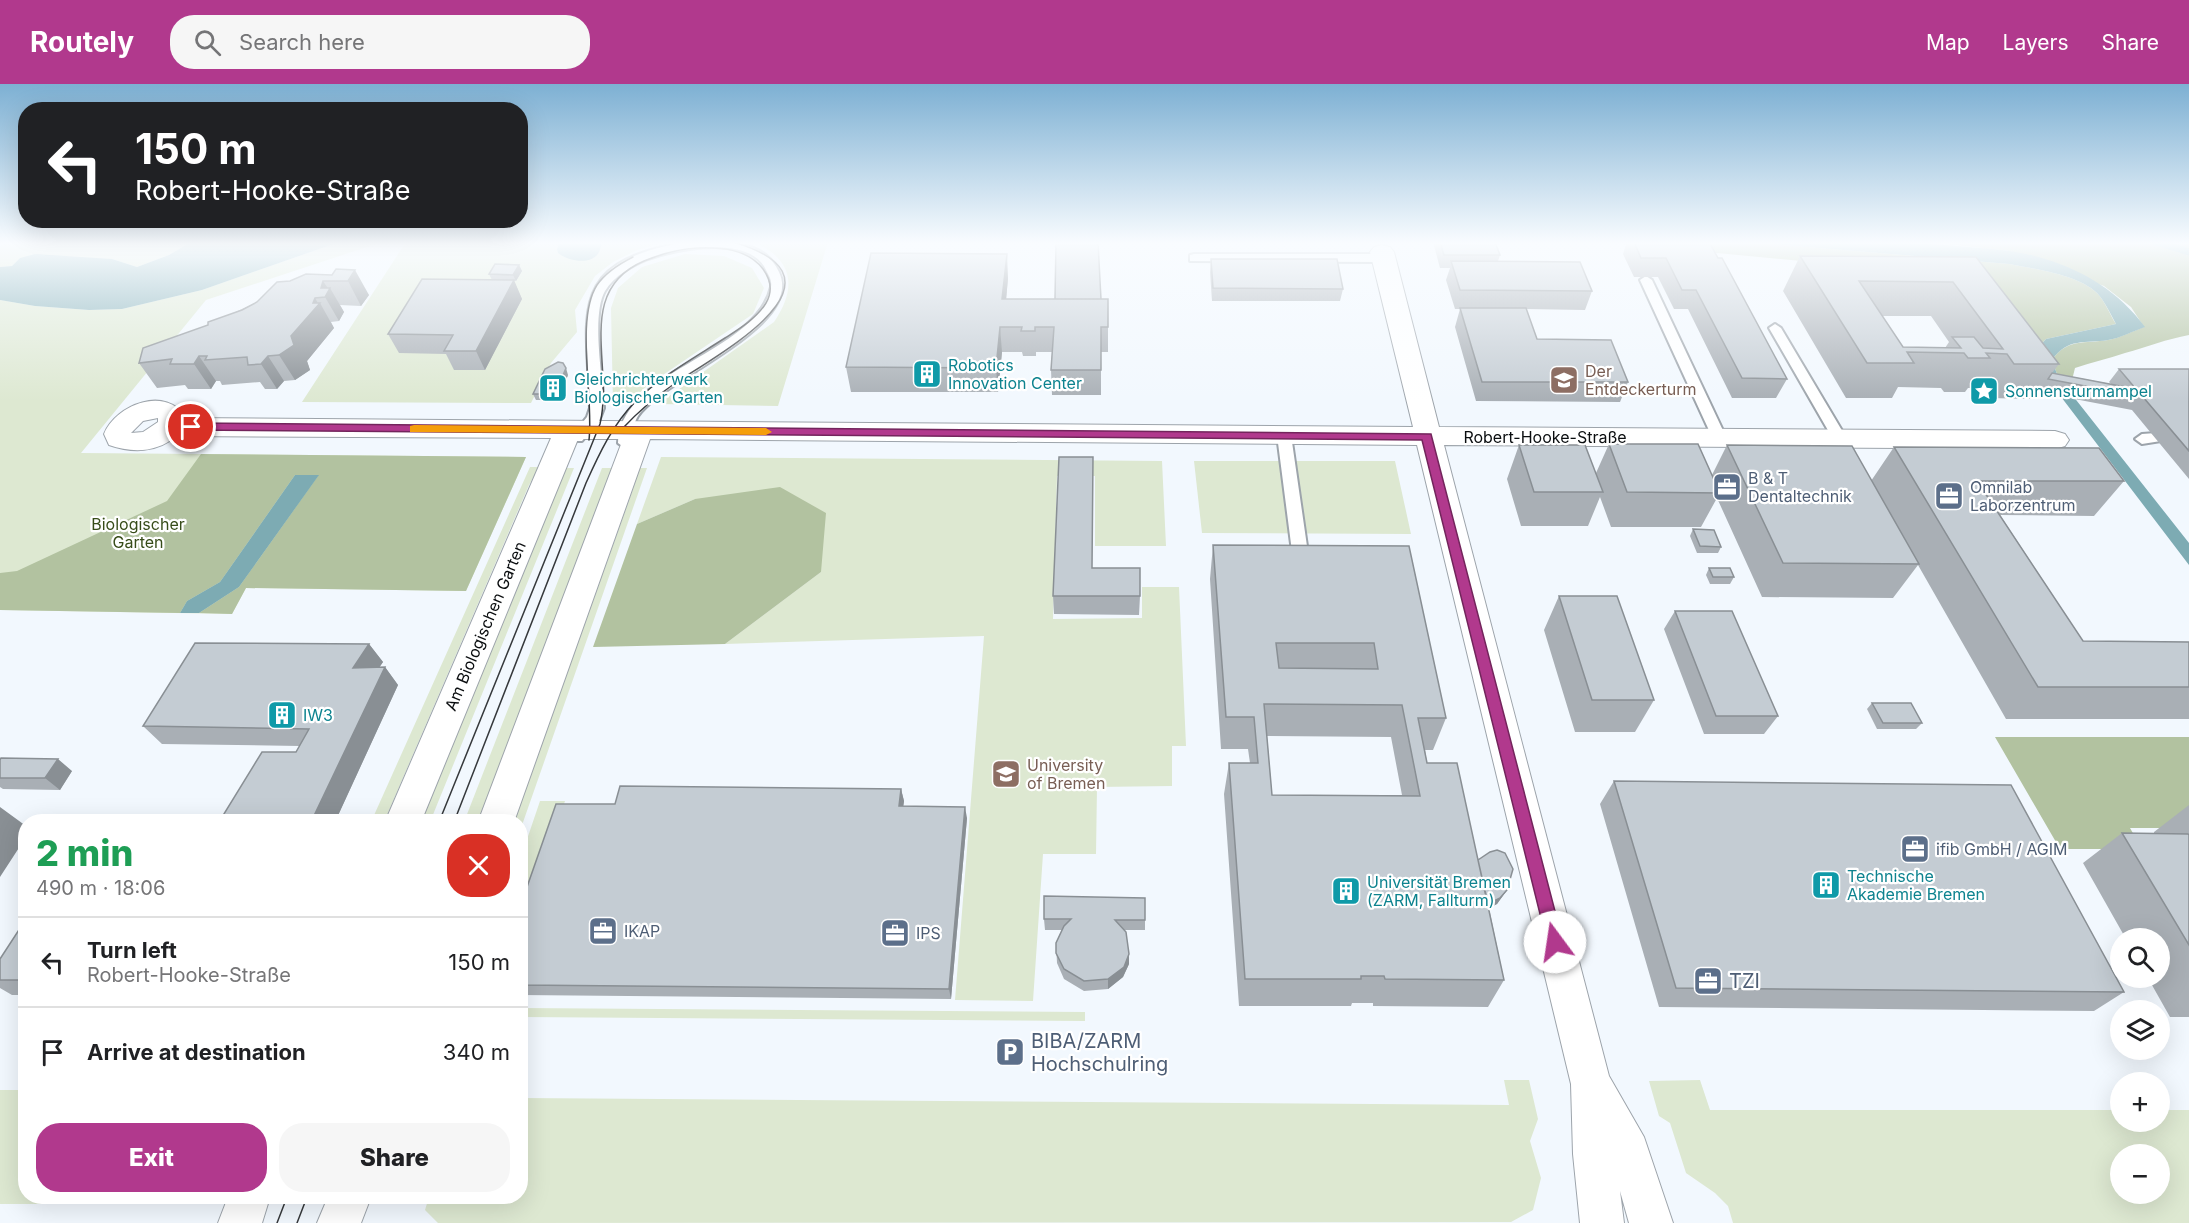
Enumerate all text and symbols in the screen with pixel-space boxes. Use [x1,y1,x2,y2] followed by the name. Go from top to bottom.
[170,15,590,69] search box
[30,25,134,59] text: Routely
[191,26,224,59] icon: search
[239,29,365,55] text: Search here
[1926,30,1970,55] text: Map
[2003,30,2069,55] text: Layers
[2102,30,2159,55] text: Share
[135,123,257,174] text: 150 m
[36,126,114,204] icon: left
[135,174,410,207] text: Robert-Hooke-Straße
[948,355,1082,393] place label: Robotics Innovation Center
[911,358,943,390] building icon: Robotics Innovation Center
[1585,361,1696,399] place label: Der Entdeckerturm
[1548,364,1580,396] school or university icon: Der Entdeckerturm
[574,369,723,407] place label: Gleichrichterwerk Biologischer Garten
[537,372,569,404] building icon: Gleichrichterwerk Biologischer Garten
[1968,375,2000,407] place icon: Sonnensturmampel
[2005,381,2152,401] place label: Sonnensturmampel
[165,401,216,452] pin
[174,410,207,443] icon: arrive
[1463,427,1627,447] street label: Robert-Hooke-Straße
[1748,468,1852,506] place label: B & T Dentaltechnik
[1711,471,1743,503] office icon: B & T Dentaltechnik
[1970,477,2076,515] place label: Omnilab Laborzentrum
[1933,480,1965,512] office icon: Omnilab Laborzentrum
[91,514,185,552] park label: Biologischer Garten
[440,538,530,714] street label: Am Biologischen Garten
[266,699,298,731] building icon: IW3
[303,705,333,725] place label: IW3
[1027,755,1105,793] place label: University of Bremen
[990,758,1022,790] school or university icon: University of Bremen
[36,831,133,875] text: 2 min
[1899,833,1931,865] office icon: ifib GmbH / AGIM
[447,834,510,897] button: close
[1936,839,2068,859] place label: ifib GmbH / AGIM
[1847,866,1985,904] place label: Technische Akademie Bremen
[1810,869,1842,901] building icon: Technische Akademie Bremen
[1367,872,1511,910] place label: Universität Bremen (ZARM, Fallturm)
[1330,875,1362,907] building icon: Universität Bremen (ZARM, Fallturm)
[36,876,165,900] text: 490 m · 18:06
[1523,910,1587,974] position arrow
[587,915,619,947] office icon: IKAP
[879,917,911,949] office icon: IPS
[624,921,660,941] place label: IKAP
[916,923,941,943] place label: IPS
[2110,928,2170,1204] map controls
[2110,928,2170,988] button: search
[87,937,177,963] text: Turn left
[36,946,69,979] icon: left
[448,949,510,975] text: 150 m
[87,963,291,987] text: Robert-Hooke-Straße
[1692,965,1724,997] office icon: TZI
[1729,969,1760,993] place label: TZI
[2110,1000,2170,1060] button: layers
[1031,1029,1168,1076] place label: BIBA/ZARM Hochschulring
[36,1036,69,1069] icon: arrive
[994,1036,1026,1068] parking icon: BIBA/ZARM Hochschulring
[87,1039,306,1065] text: Arrive at destination
[443,1039,510,1065] text: 340 m
[2110,1072,2170,1132] button: +
[36,1123,267,1192] button: Exit
[279,1123,510,1192] button: Share
[2110,1144,2170,1204] button: −

